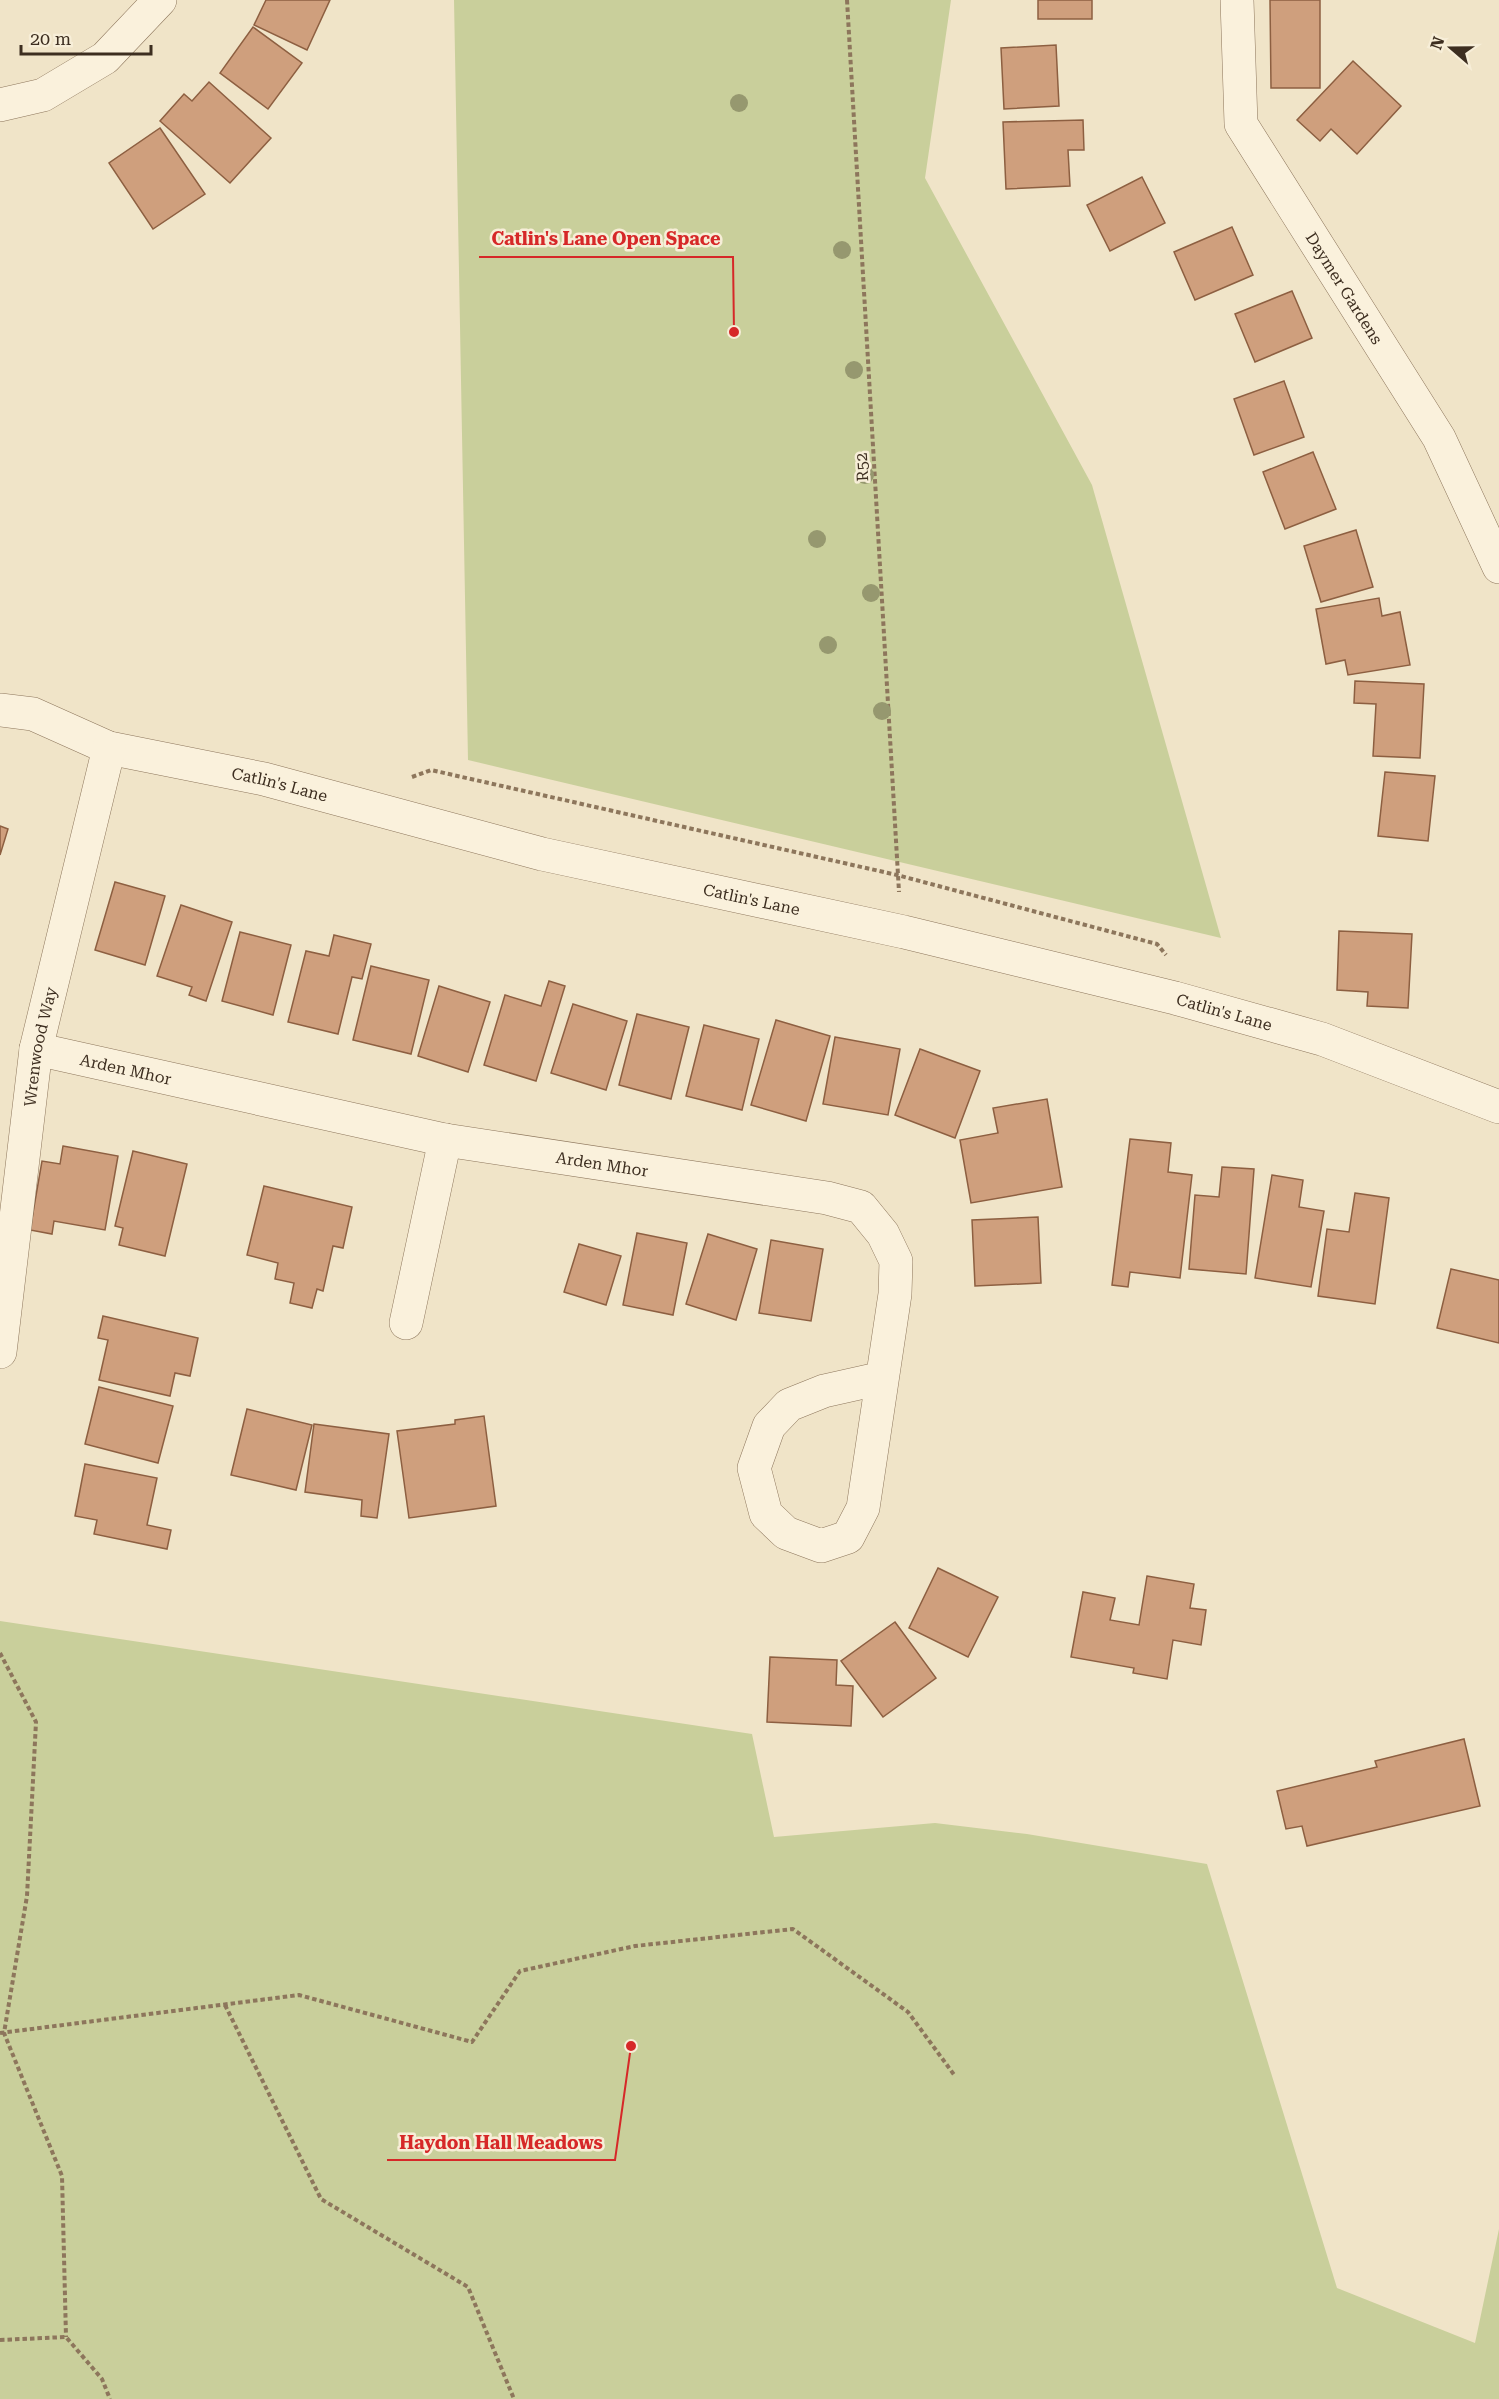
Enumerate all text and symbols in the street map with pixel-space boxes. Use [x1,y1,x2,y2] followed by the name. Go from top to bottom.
[21,18,152,56] scale bar
[1421,18,1481,78] north arrow
[30,28,71,49] text: 20 m
[1426,34,1448,52] text: N
[479,221,733,257] callout: Catlin's Lane Open Space
[491,228,721,249] text: Catlin's Lane Open Space
[1302,228,1387,348] street label: Daymer Gardens
[852,452,872,482] street label: R52
[230,763,330,805] street label: Catlin's Lane
[702,880,802,919] street label: Catlin's Lane
[20,984,60,1108] street label: Wrenwood Way
[1174,989,1275,1034] street label: Catlin's Lane
[78,1050,174,1088] street label: Arden Mhor
[555,1147,650,1180] street label: Arden Mhor
[387,2124,615,2160] callout: Haydon Hall Meadows
[399,2132,603,2153] text: Haydon Hall Meadows

